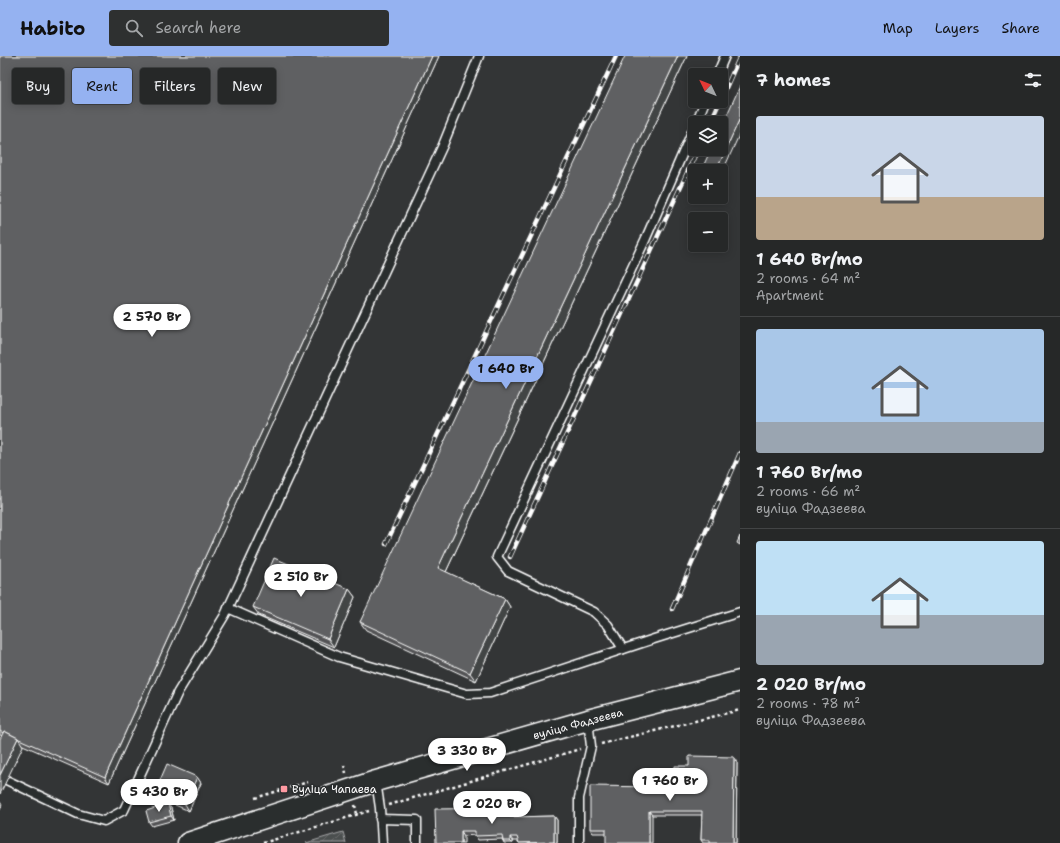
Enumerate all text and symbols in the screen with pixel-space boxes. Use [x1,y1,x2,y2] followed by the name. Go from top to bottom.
[109,10,389,46] search box
[20,16,85,41] text: Habito
[123,17,145,39] icon: search
[155,18,241,38] text: Search here
[883,19,913,37] text: Map
[935,19,979,37] text: Layers
[1001,19,1040,37] text: Share
[12,68,64,104] chip: Buy
[72,68,132,104] chip: Rent
[140,68,210,104] chip: Filters
[218,68,276,104] chip: New
[688,68,728,108] north arrow
[688,68,728,252] map controls
[756,69,831,91] text: 7 homes
[1022,69,1044,91] icon: filters
[688,116,728,156] button: layers
[864,142,936,214] icon: home
[688,164,728,204] button: +
[688,212,728,252] button: −
[756,248,863,270] text: 1 640 Br/mo
[756,270,860,287] text: 2 rooms · 64 m²
[756,287,824,304] text: Apartment
[111,304,193,338] pin: 2 570 Br
[122,308,182,325] text: 2 570 Br
[864,355,936,427] icon: home
[465,356,547,390] pin: 1 640 Br
[477,360,535,377] text: 1 640 Br
[756,461,863,483] text: 1 760 Br/mo
[756,483,860,500] text: 2 rooms · 66 m²
[756,500,866,517] text: вуліца Фадзеева
[260,564,342,598] pin: 2 510 Br
[864,567,936,639] icon: home
[273,568,329,585] text: 2 510 Br
[756,673,866,695] text: 2 020 Br/mo
[756,695,860,712] text: 2 rooms · 78 m²
[531,705,625,743] street label: вуліца Фадзеева
[756,712,866,729] text: вуліца Фадзеева
[426,738,508,772] pin: 3 330 Br
[437,742,497,759] text: 3 330 Br
[629,768,711,802] pin: 1 760 Br
[642,772,699,789] text: 1 760 Br
[118,779,200,813] pin: 5 430 Br
[292,782,377,797] place label: Вуліца Чапаева
[130,783,188,800] text: 5 430 Br
[279,784,289,794] marker: Вуліца Чапаева
[451,791,533,825] pin: 2 020 Br
[462,795,522,812] text: 2 020 Br

